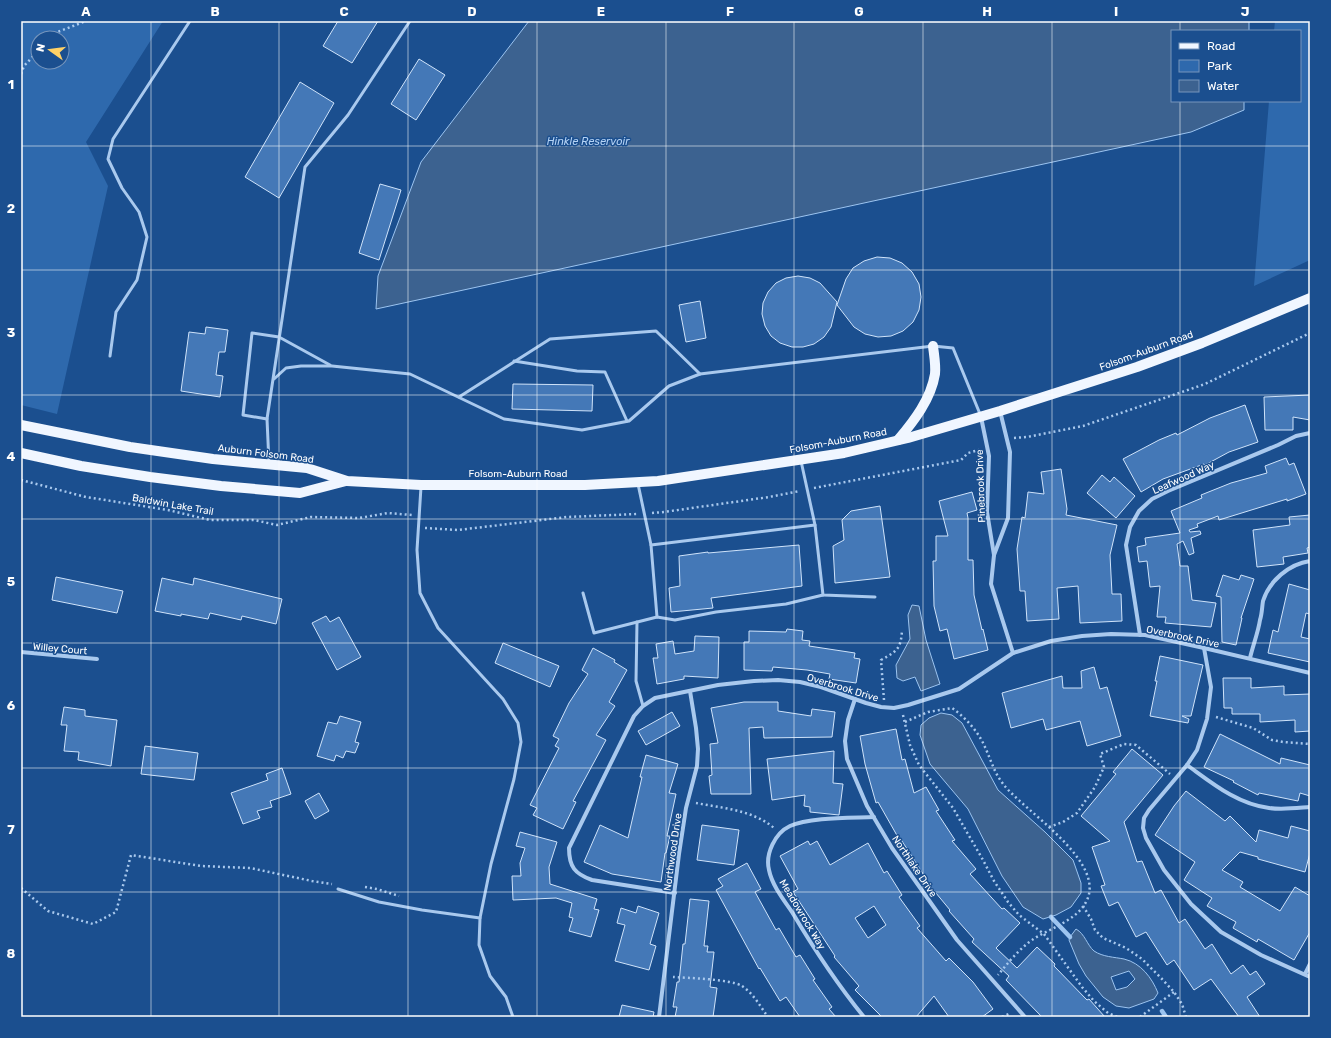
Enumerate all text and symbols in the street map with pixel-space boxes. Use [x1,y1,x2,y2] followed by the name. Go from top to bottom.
[81,4,91,19] text: A
[210,4,220,19] text: B
[339,4,349,19] text: C
[467,4,477,19] text: D
[597,4,605,19] text: E
[726,4,734,19] text: F
[854,4,864,19] text: G
[982,4,992,19] text: H
[1114,4,1118,19] text: I
[1241,4,1249,19] text: J
[30,30,70,70] north arrow
[1171,30,1301,102] legend
[1207,39,1235,53] text: Road
[34,42,48,53] text: N
[1207,59,1233,73] text: Park
[8,77,14,92] text: 1
[1207,79,1239,93] text: Water
[547,135,630,148] water label: Hinkle Reservoir
[7,201,15,216] text: 2
[7,325,16,340] text: 3
[1098,328,1195,373] street label: Folsom-Auburn Road
[789,426,888,456] street label: Folsom-Auburn Road
[217,442,315,466] street label: Auburn Folsom Road
[7,449,16,464] text: 4
[974,449,988,523] street label: Pinebrook Drive
[1150,459,1217,497] street label: Leafwood Way
[469,468,567,480] street label: Folsom-Auburn Road
[131,492,214,518] street label: Baldwin Lake Trail
[7,574,15,589] text: 5
[1145,623,1221,651] street label: Overbrook Drive
[32,641,88,657] street label: Willey Court
[805,671,880,705] street label: Overbrook Drive
[7,698,16,713] text: 6
[662,812,684,892] street label: Northwood Drive
[7,822,15,837] text: 7
[889,834,939,900] street label: Northlake Drive
[776,877,828,952] street label: Meadowrock Way
[7,946,16,961] text: 8

